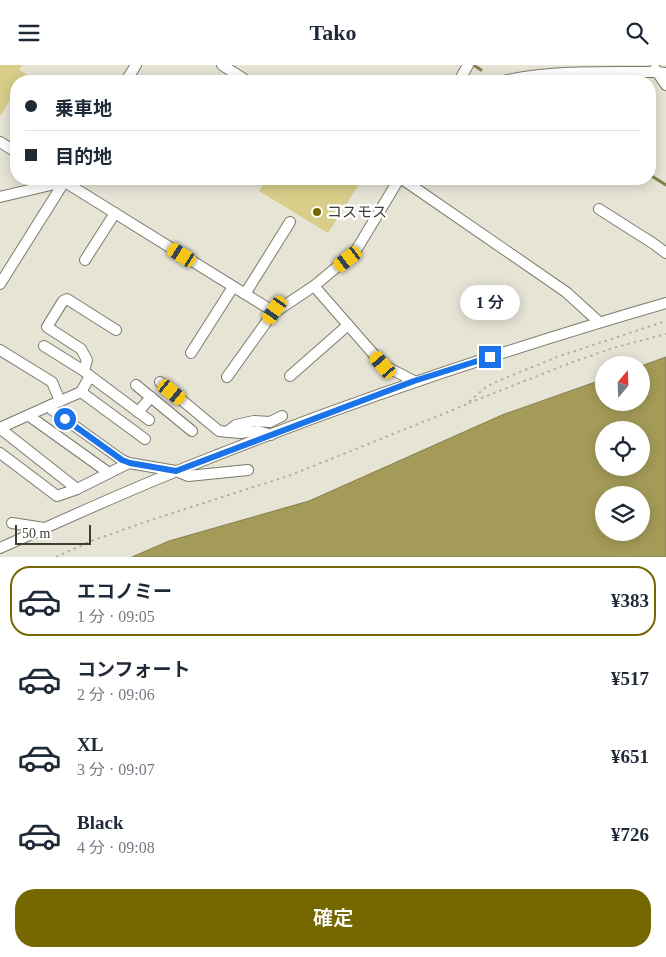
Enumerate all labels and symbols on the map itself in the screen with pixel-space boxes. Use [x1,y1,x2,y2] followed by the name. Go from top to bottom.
[327,204,387,220] place label: コスモス
[311,206,323,218] marker: コスモス
[165,241,198,269] car
[331,244,364,274] car
[460,285,520,319] callout: 1 分
[260,293,289,327] car
[479,346,501,368] route end
[367,349,398,381] car
[595,356,650,411] north arrow
[155,377,188,407] car
[54,408,76,430] route start
[15,522,91,545] scale bar

